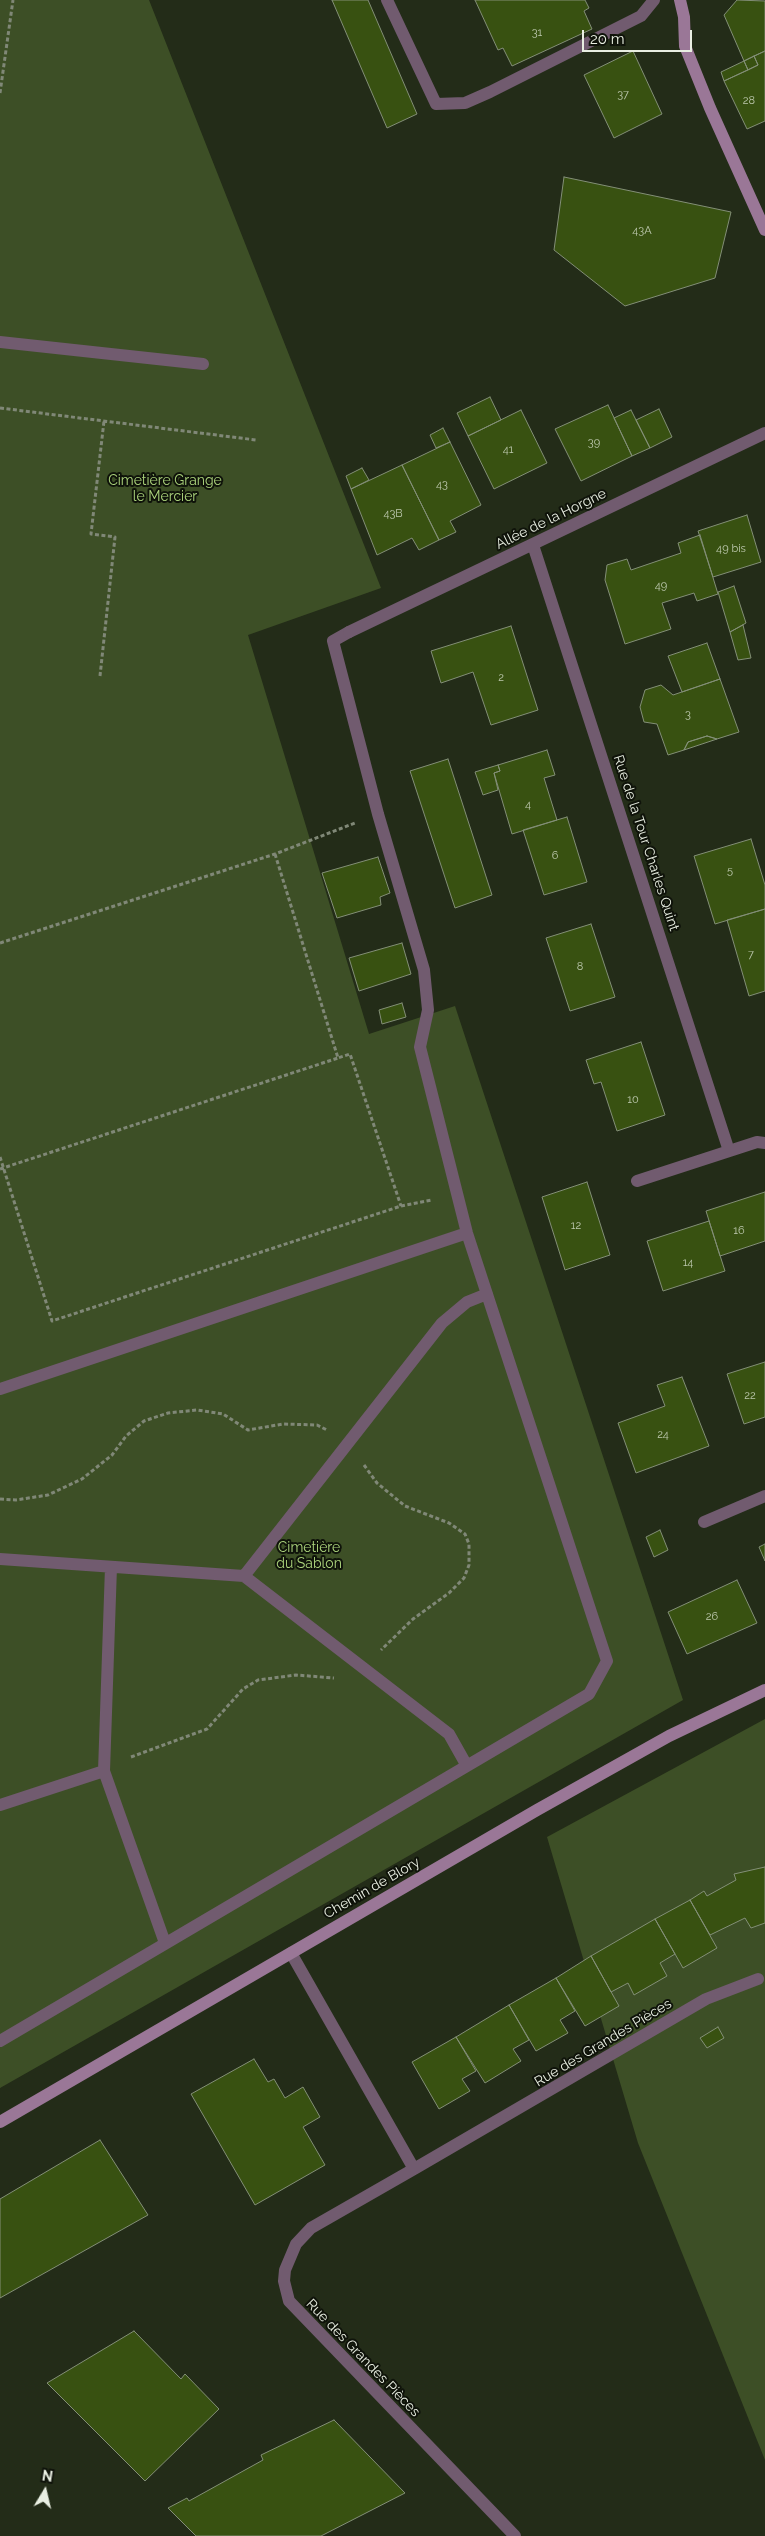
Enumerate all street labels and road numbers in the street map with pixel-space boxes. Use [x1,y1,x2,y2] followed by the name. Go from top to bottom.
[493,485,609,553] street label: Allée de la Horgne
[610,753,682,933] street label: Rue de la Tour Charles Quint
[321,1854,423,1922] street label: Chemin de Blory
[531,1995,675,2091] street label: Rue des Grandes Pièces
[302,2296,424,2420] street label: Rue des Grandes Pièces

